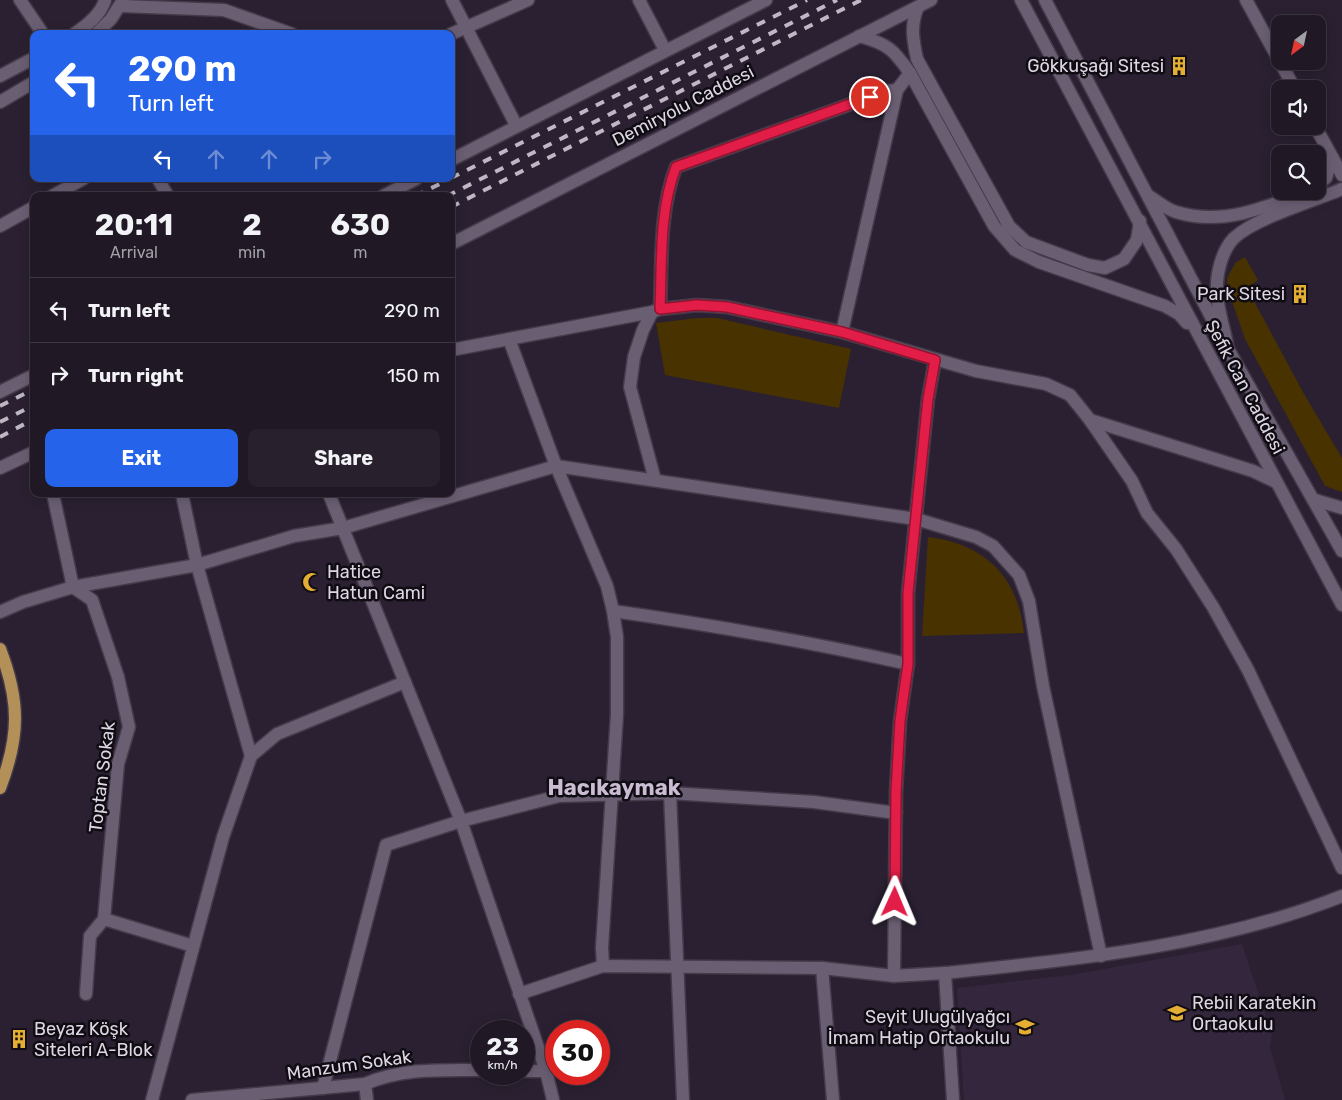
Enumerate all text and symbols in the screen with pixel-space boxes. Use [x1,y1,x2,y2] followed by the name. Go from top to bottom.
[1271,15,1326,70] north arrow
[1271,15,1326,200] map controls
[128,48,237,90] text: 290 m
[45,50,110,115] icon: left
[1027,55,1164,77] place label: Gökkuşağı Sitesi
[1168,55,1190,77] building icon: Gökkuşağı Sitesi
[608,61,758,151] street label: Demiryolu Caddesi
[849,76,891,118] pin
[1271,80,1326,135] button: sound
[856,83,884,111] icon: arrive
[128,90,214,117] text: Turn left
[149,145,177,173] icon: left
[202,145,230,173] icon: ahead
[255,145,283,173] icon: ahead
[308,145,336,173] icon: right
[1271,145,1326,200] button: search
[95,207,173,243] text: 20:11
[242,207,262,243] text: 2
[331,207,390,243] text: 630
[110,243,158,262] text: Arrival
[238,243,266,262] text: min
[353,243,368,262] text: m
[1197,283,1285,305] place label: Park Sitesi
[1289,283,1311,305] building icon: Park Sitesi
[45,296,73,324] icon: left
[88,299,170,322] text: Turn left
[384,299,440,322] text: 290 m
[1200,316,1290,458] street label: Şefik Can Caddesi
[45,361,73,389] icon: right
[88,364,183,387] text: Turn right
[387,364,440,387] text: 150 m
[45,429,238,487] button: Exit
[248,429,440,487] button: Share
[327,561,425,604] place label: Hatice Hatun Cami
[301,571,323,593] mosque icon: Hatice Hatun Cami
[84,719,120,834] street label: Toptan Sokak
[547,774,681,801] district label: Hacıkaymak
[868,875,920,927] position arrow
[1192,992,1316,1035] place label: Rebii Karatekin Ortaokulu
[1166,1002,1188,1024] school or university icon: Rebii Karatekin Ortaokulu
[828,1006,1010,1049] place label: Seyit Ulugülyağcı İmam Hatip Ortaokulu
[1014,1016,1036,1038] school or university icon: Seyit Ulugülyağcı İmam Hatip Ortaokulu
[34,1018,153,1061] place label: Beyaz Köşk Siteleri A-Blok
[545,1020,610,1085] speed limit sign: 30
[8,1028,30,1050] building icon: Beyaz Köşk Siteleri A-Blok
[486,1032,519,1061] text: 23
[285,1045,413,1085] street label: Manzum Sokak
[488,1058,517,1072] text: km/h

